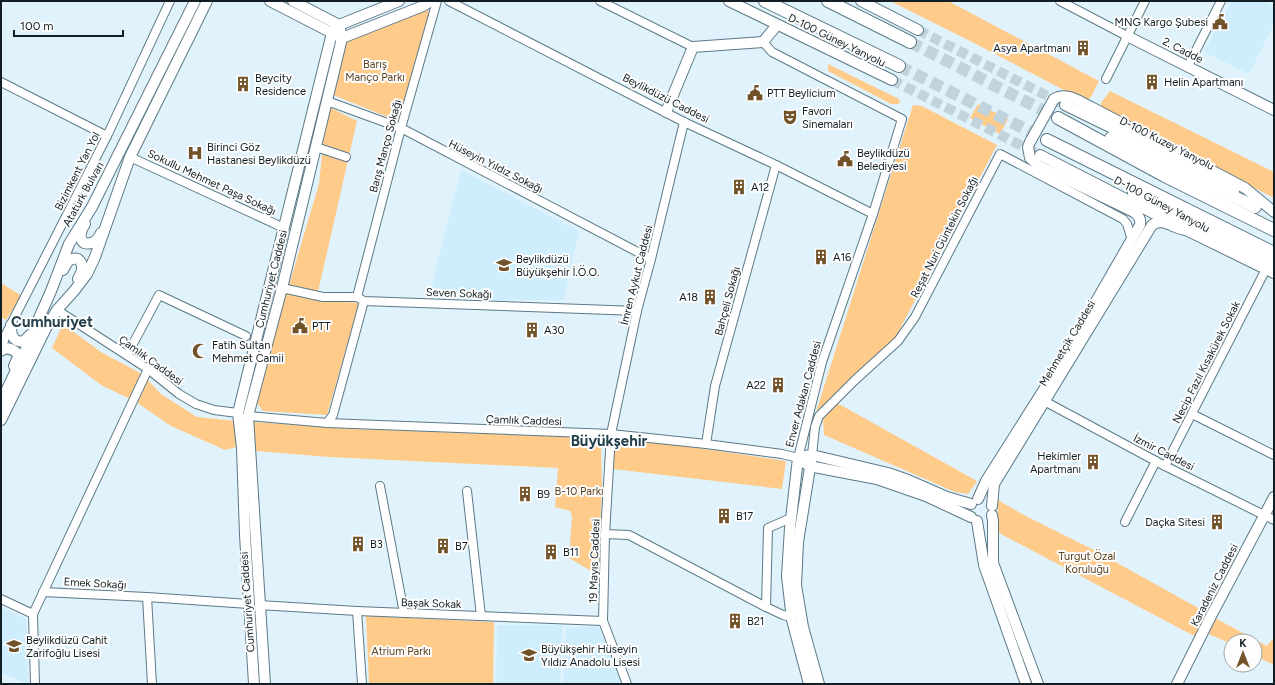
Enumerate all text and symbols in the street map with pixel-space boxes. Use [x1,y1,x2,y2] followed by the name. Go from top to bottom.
[786,11,888,70] street label: D-100 Güney Yanyolu
[14,12,123,38] scale bar
[1211,13,1229,31] public building icon: MNG Kargo Şubesi
[1115,16,1208,29] place label: MNG Kargo Şubesi
[20,19,54,33] text: 100 m
[1160,35,1205,66] street label: 2. Cadde
[1074,39,1092,57] building icon: Asya Apartmanı
[993,42,1071,55] place label: Asya Apartmanı
[345,58,405,84] park label: Barış Manço Parkı
[620,71,711,126] street label: Beylikdüzü Caddesi
[255,72,306,98] place label: Beycity Residence
[1143,73,1161,91] building icon: Helin Apartmanı
[234,75,252,93] building icon: Beycity Residence
[1164,76,1243,89] place label: Helin Apartmanı
[746,84,764,102] public building icon: PTT Beylicium
[767,87,836,100] place label: PTT Beylicium
[367,98,404,194] street label: Barış Manço Sokağı
[802,105,853,131] place label: Favori Sinemaları
[781,108,799,126] theatre icon: Favori Sinemaları
[1117,114,1216,173] street label: D-100 Kuzey Yanyolu
[52,130,103,213] street label: Bizimkent Yan Yol
[446,137,545,196] street label: Hüseyin Yıldız Sokağı
[207,141,311,167] place label: Birinci Göz Hastanesi Beylikdüzü
[186,144,204,162] hospital icon: Birinci Göz Hastanesi Beylikdüzü
[145,147,278,218] street label: Sokullu Mehmet Paşa Sokağı
[857,147,910,173] place label: Beylikdüzü Belediyesi
[836,150,854,168] public building icon: Beylikdüzü Belediyesi
[60,160,107,229] street label: Atatürk Bulvarı
[908,174,981,300] street label: Reşat Nuri Güntekin Sokağı
[1112,174,1212,235] street label: D-100 Güney Yanyolu
[730,178,748,196] building icon: A12
[751,181,769,194] place label: A12
[618,224,655,326] street label: İmren Aykut Caddesi
[253,229,290,330] street label: Cumhuriyet Caddesi
[812,248,830,266] building icon: A16
[833,251,851,264] place label: A16
[516,253,599,279] place label: Beylikdüzü Büyükşehir İ.Ö.O.
[495,256,513,274] school or university icon: Beylikdüzü Büyükşehir İ.Ö.O.
[712,265,743,337] street label: Bahçeli Sokağı
[426,286,492,301] street label: Seven Sokağı
[701,288,719,306] building icon: A18
[679,291,698,304] place label: A18
[1037,298,1098,388] street label: Mehmetçik Caddesi
[1170,298,1243,426] street label: Necip Fazıl Kısakürek Sokak
[11,313,93,331] district label: Cumhuriyet
[291,317,309,335] public building icon: PTT
[312,320,331,333] place label: PTT
[523,321,541,339] building icon: A30
[544,324,564,337] place label: A30
[116,333,185,388] street label: Çamlık Caddesi
[212,339,284,365] place label: Fatih Sultan Mehmet Camii
[783,339,824,449] street label: Enver Adakan Caddesi
[191,342,209,360] mosque icon: Fatih Sultan Mehmet Camii
[769,376,787,394] building icon: A22
[746,379,766,392] place label: A22
[486,413,562,428] street label: Çamlık Caddesi
[1131,431,1197,473] street label: İzmir Caddesi
[571,432,648,450] district label: Büyükşehir
[1030,450,1081,476] place label: Hekimler Apartmanı
[1084,453,1102,471] building icon: Hekimler Apartmanı
[516,485,534,503] building icon: B9
[554,485,604,498] park label: B-10 Parkı
[537,488,550,501] place label: B9
[715,507,733,525] building icon: B17
[736,510,753,523] place label: B17
[1208,513,1226,531] building icon: Daçka Sitesi
[1145,516,1205,529] place label: Daçka Sitesi
[587,519,602,604] street label: 19 Mayıs Caddesi
[349,535,367,553] building icon: B3
[434,537,452,555] building icon: B7
[370,538,383,551] place label: B3
[455,540,468,553] place label: B7
[1188,542,1241,629] street label: Karadeniz Caddesi
[542,543,560,561] building icon: B11
[563,546,579,559] place label: B11
[1059,549,1115,576] park label: Turgut Özal Koruluğu
[238,551,257,653] street label: Cumhuriyet Caddesi
[63,575,127,592] street label: Emek Sokağı
[401,596,462,611] street label: Başak Sokak
[726,612,744,630] building icon: B21
[747,615,764,628] place label: B21
[1223,633,1263,673] north arrow
[26,634,108,660] place label: Beylikdüzü Cahit Zarifoğlu Lisesi
[5,637,23,655] school or university icon: Beylikdüzü Cahit Zarifoğlu Lisesi
[1239,637,1247,650] text: K
[541,643,640,669] place label: Büyükşehir Hüseyin Yıldız Anadolu Lisesi
[371,645,431,658] park label: Atrium Parkı
[520,646,538,664] school or university icon: Büyükşehir Hüseyin Yıldız Anadolu Lisesi

